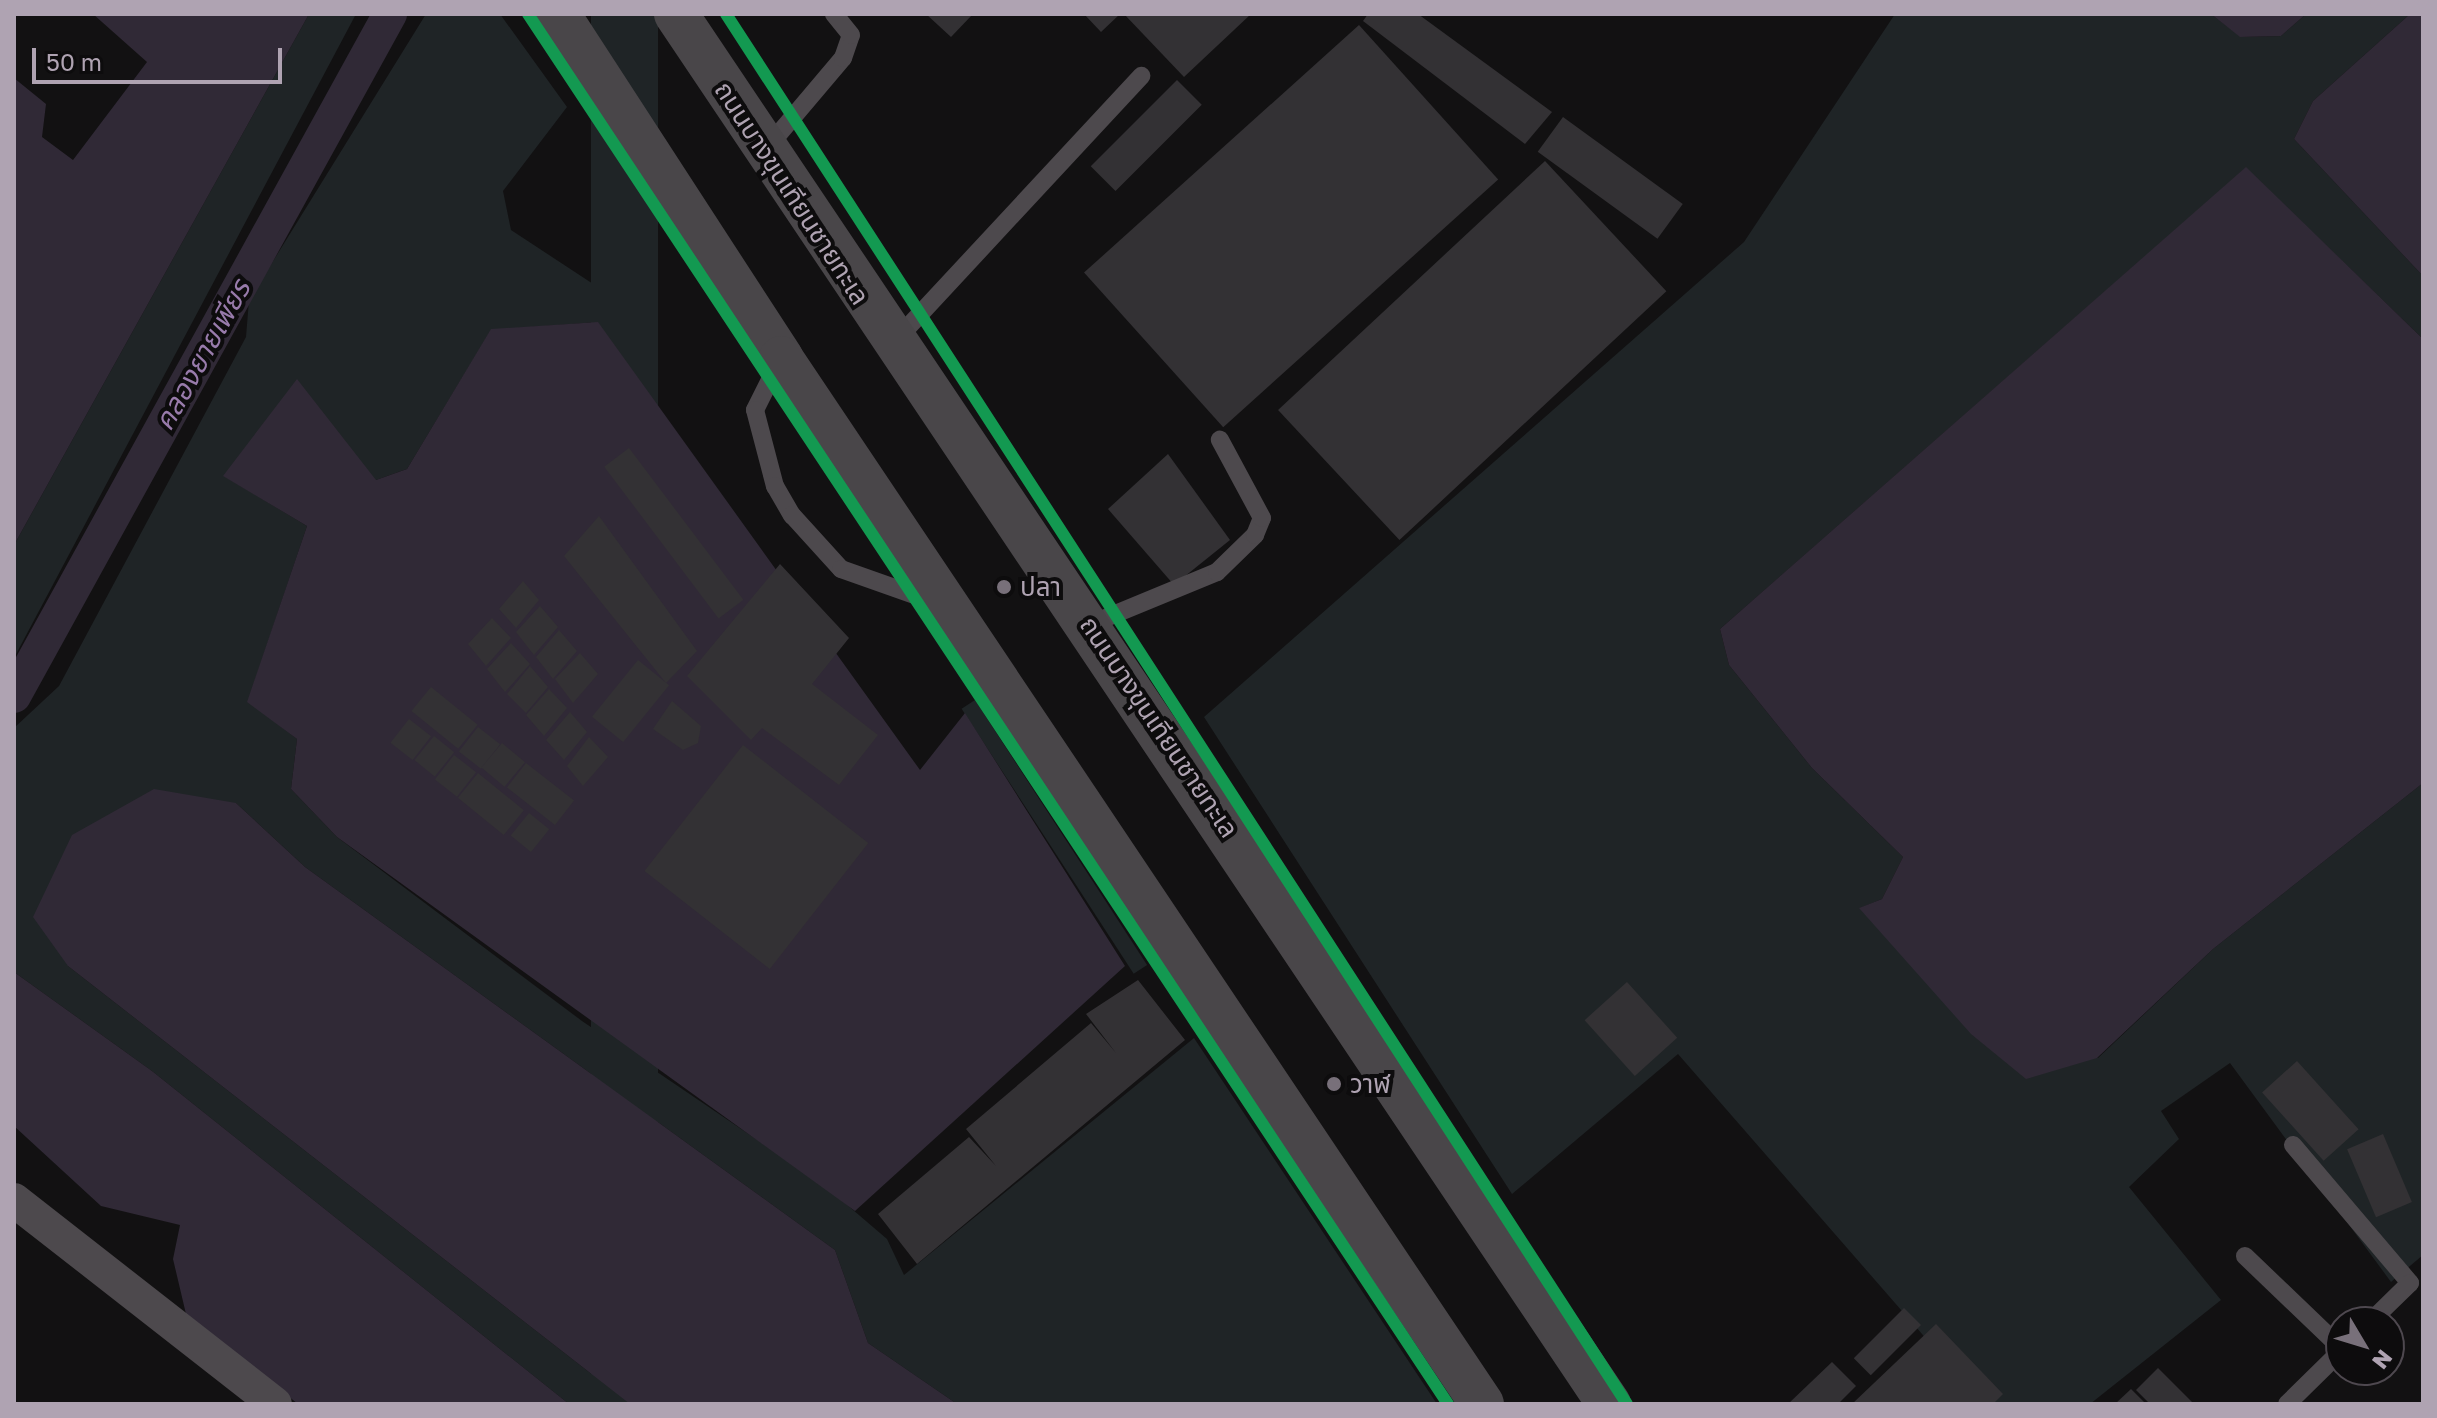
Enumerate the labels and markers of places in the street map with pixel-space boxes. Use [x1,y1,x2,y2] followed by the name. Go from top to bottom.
[1020,571,1061,603] place label: ปลา
[995,578,1013,596] marker: ปลา
[1350,1068,1391,1100] place label: วาฬ
[1325,1075,1343,1093] marker: วาฬ

